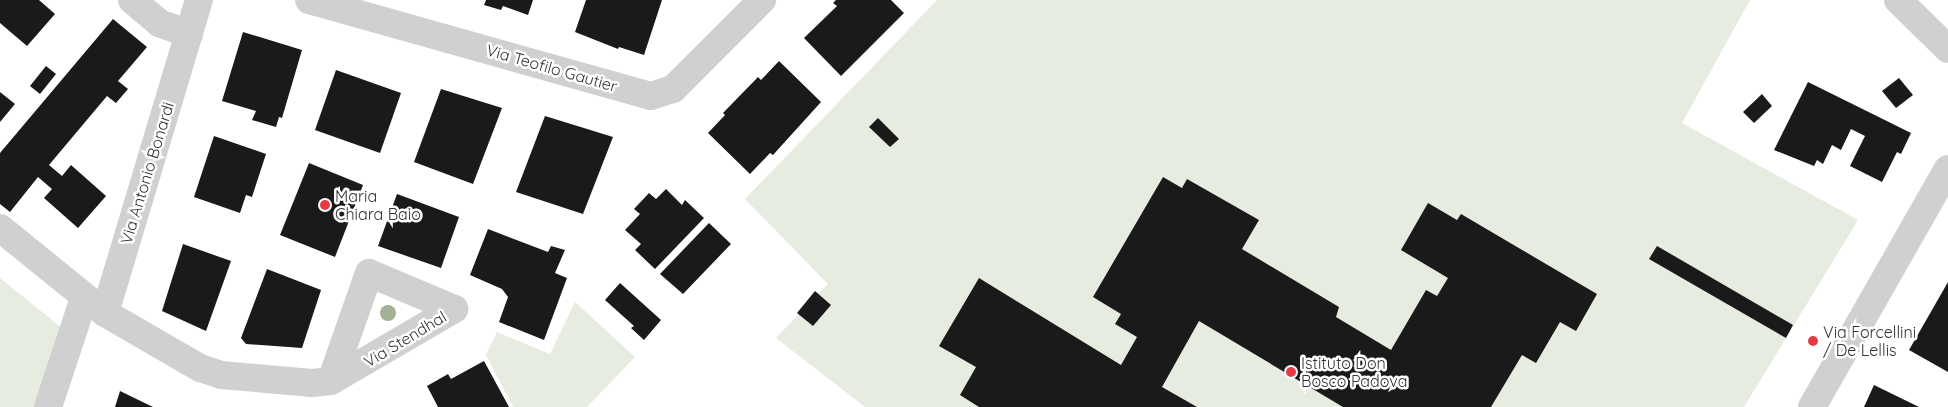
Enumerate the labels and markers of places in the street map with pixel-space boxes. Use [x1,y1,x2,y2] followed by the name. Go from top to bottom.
[335,186,421,224] place label: Maria Chiara Baio
[319,199,331,211] marker: Maria Chiara Baio
[1823,322,1916,360] place label: Via Forcellini / De Lellis
[1807,335,1819,347] marker: Via Forcellini / De Lellis
[1301,353,1407,391] place label: Istituto Don Bosco Padova
[1285,366,1297,378] marker: Istituto Don Bosco Padova

